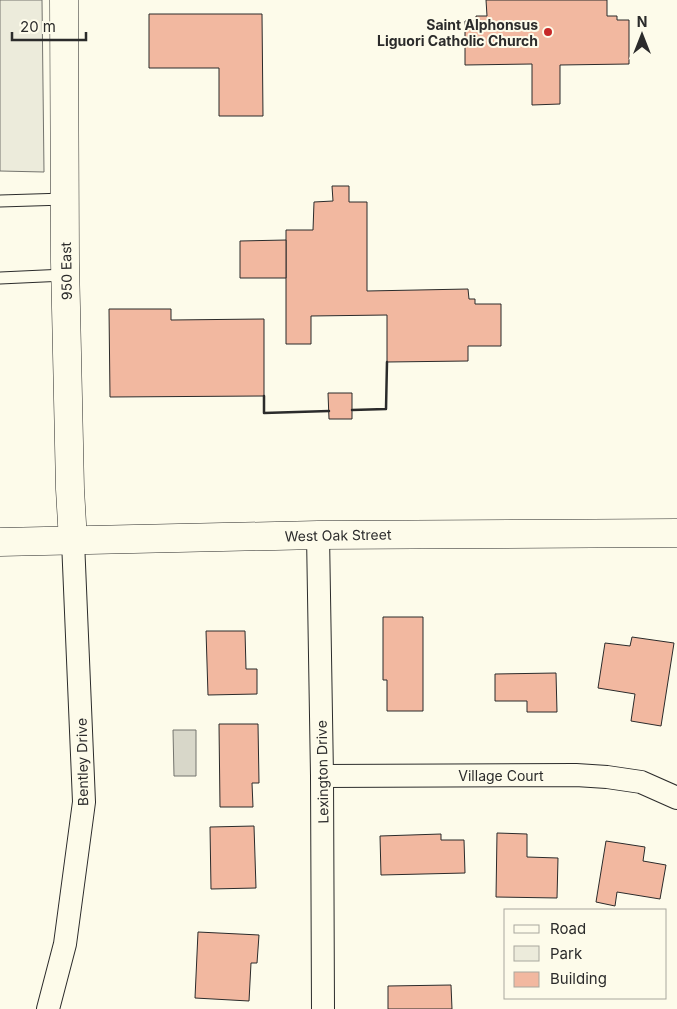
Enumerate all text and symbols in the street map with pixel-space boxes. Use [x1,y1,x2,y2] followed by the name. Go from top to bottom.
[12,10,86,42] scale bar
[617,10,667,60] north arrow
[637,13,647,30] text: N
[377,16,538,49] place label: Saint Alphonsus Liguori Catholic Church
[20,17,56,36] text: 20 m
[542,26,554,38] marker: Saint Alphonsus Liguori Catholic Church
[57,241,75,300] street label: 950 East
[284,526,392,544] street label: West Oak Street
[73,718,91,806] street label: Bentley Drive
[313,720,331,824] street label: Lexington Drive
[458,767,544,784] street label: Village Court
[504,909,667,999] legend
[550,919,586,938] text: Road
[550,944,583,963] text: Park
[550,969,607,988] text: Building

